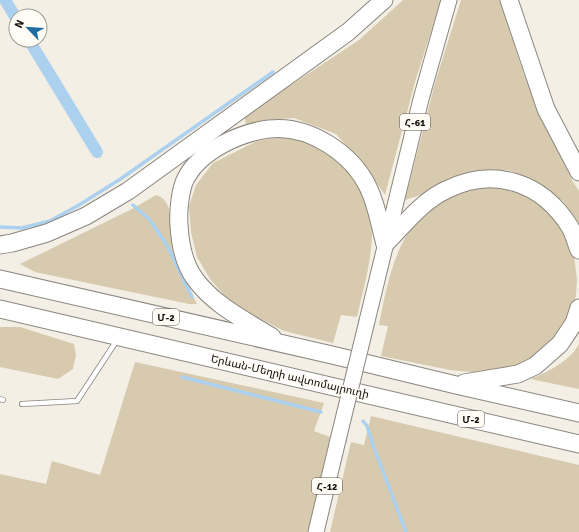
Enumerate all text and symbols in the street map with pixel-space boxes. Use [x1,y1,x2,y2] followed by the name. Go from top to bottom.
[8,8,48,48] north arrow
[12,18,27,30] text: N
[400,114,430,130] road number: Հ-61
[153,309,179,325] road number: Մ-2
[209,352,370,401] street label: Երևան-Մեղրի ավտոմայրուղի
[458,411,484,427] road number: Մ-2
[312,478,342,494] road number: Հ-12

